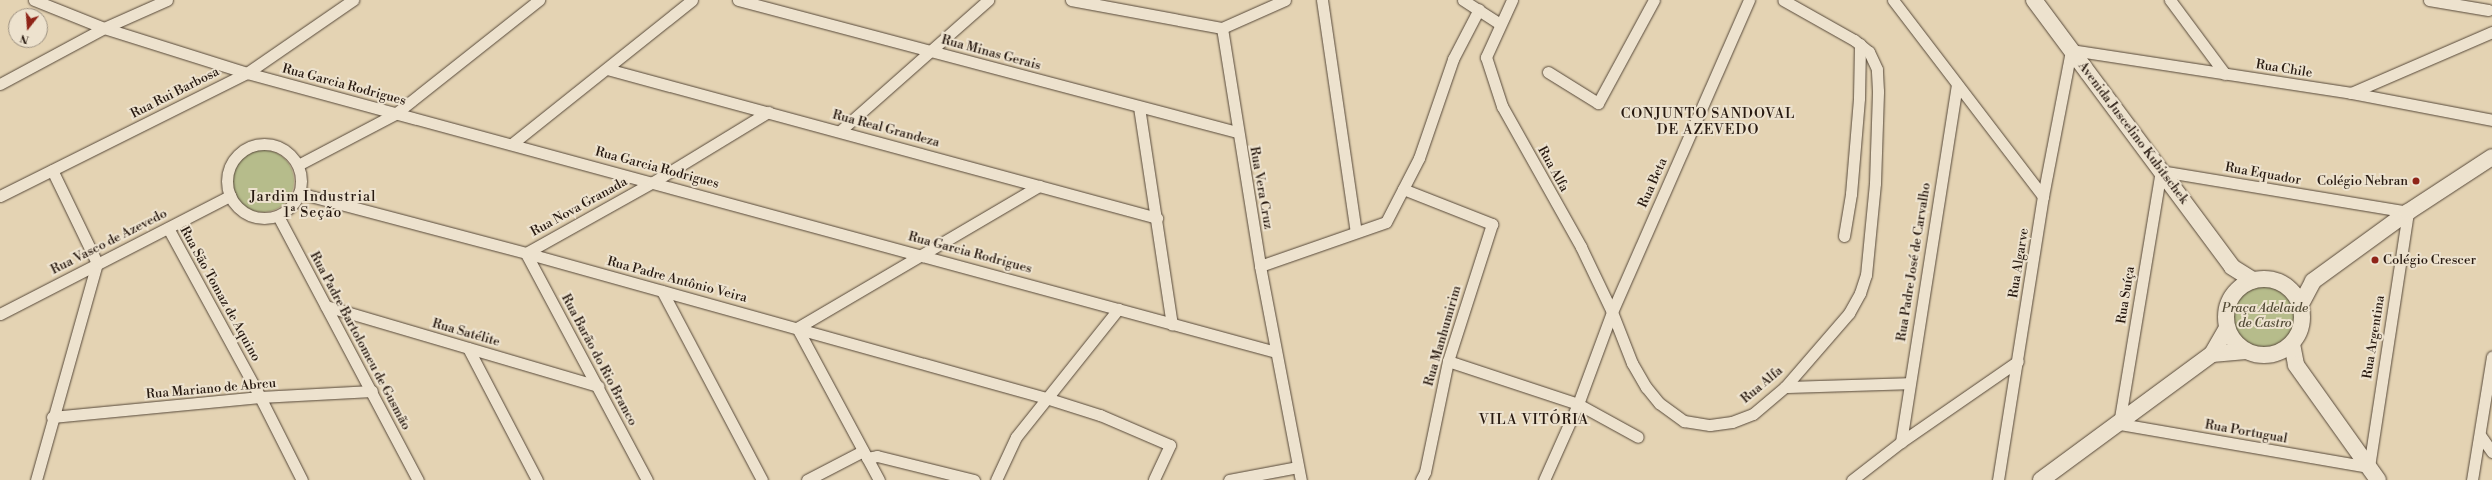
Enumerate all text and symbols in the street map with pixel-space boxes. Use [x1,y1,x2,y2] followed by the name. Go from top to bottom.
[8,8,48,48] north arrow
[19,31,31,46] text: N
[940,32,1042,74] street label: Rua Minas Gerais
[2255,57,2313,81] street label: Rua Chile
[2074,59,2192,207] street label: Avenida Juscelino Kubitschek
[280,61,408,109] street label: Rua Garcia Rodrigues
[128,64,222,122] street label: Rua Rui Barbosa
[1621,106,1795,138] district label: CONJUNTO SANDOVAL DE AZEVEDO
[831,107,941,151] street label: Rua Real Grandeza
[1534,143,1572,195] street label: Rua Alfa
[593,144,721,192] street label: Rua Garcia Rodrigues
[1246,145,1276,231] street label: Rua Vera Cruz
[1635,156,1671,210] street label: Rua Beta
[2224,160,2302,188] street label: Rua Equador
[2317,173,2408,189] place label: Colégio Nebran
[528,174,630,240] street label: Rua Nova Granada
[2411,176,2421,186] marker: Colégio Nebran
[1894,181,1934,343] street label: Rua Padre José de Carvalho
[250,189,376,222] district label: Jardim Industrial 1ª Seção
[48,206,170,278] street label: Rua Vasco de Azevedo
[176,224,264,364] street label: Rua São Tomaz de Aquino
[2006,227,2032,299] street label: Rua Algarve
[906,229,1034,277] street label: Rua Garcia Rodrigues
[306,249,414,433] street label: Rua Padre Bartolomeu de Gusmão
[2383,252,2476,268] place label: Colégio Crescer
[605,254,749,306] street label: Rua Padre Antônio Veira
[2370,255,2380,265] marker: Colégio Crescer
[2114,265,2138,325] street label: Rua Suíça
[1421,284,1465,388] street label: Rua Manhumirim
[558,291,640,429] street label: Rua Barão do Rio Branco
[2360,294,2388,380] street label: Rua Argentina
[2222,301,2308,332] park label: Praça Adelaide de Castro
[430,316,502,350] street label: Rua Satélite
[1738,363,1786,407] street label: Rua Alfa
[145,376,277,402] street label: Rua Mariano de Abreu
[1479,412,1589,428] district label: VILA VITÓRIA
[2204,417,2288,447] street label: Rua Portugual

